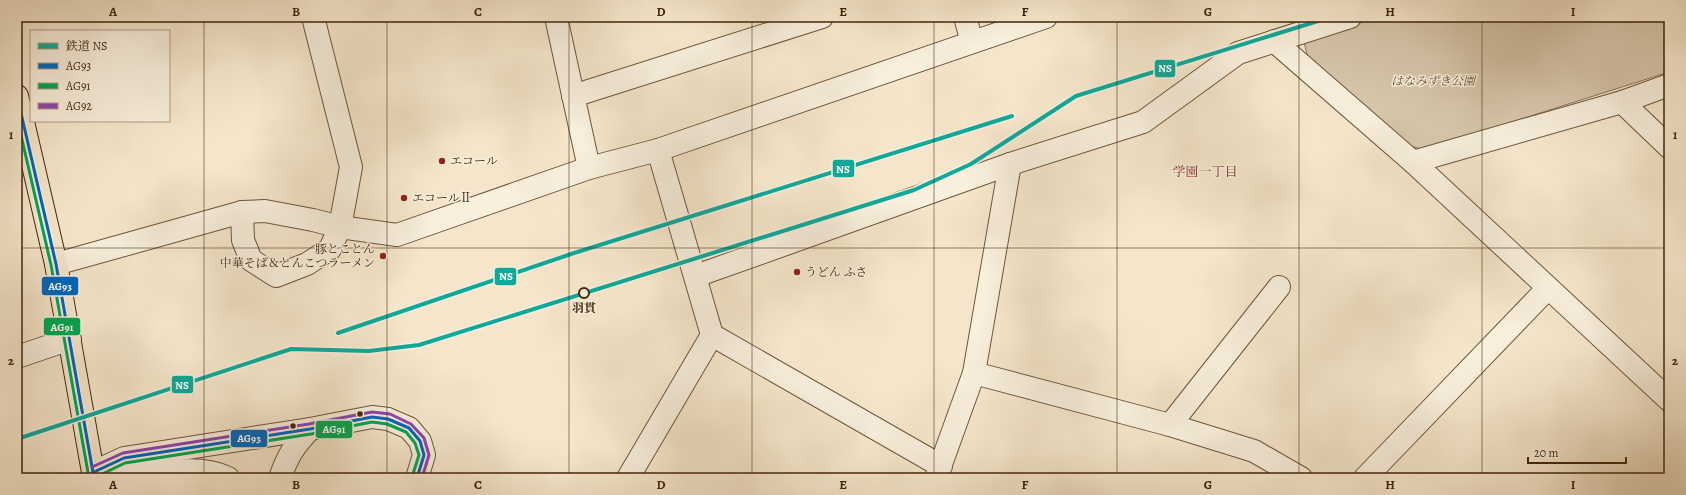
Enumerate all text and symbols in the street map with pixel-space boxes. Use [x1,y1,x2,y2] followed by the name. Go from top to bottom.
[108,3,118,20] text: A
[292,3,300,20] text: B
[474,3,482,20] text: C
[656,3,666,20] text: D
[839,3,847,20] text: E
[1022,3,1029,20] text: F
[1204,3,1212,20] text: G
[1385,3,1395,20] text: H
[1571,3,1576,20] text: I
[30,30,170,122] legend
[65,38,107,54] text: 鉄道 NS
[65,58,91,74] text: AG93
[1154,59,1176,78] line badge: NS
[1158,61,1172,76] text: NS
[1391,73,1477,89] park label: はなみずき公園
[65,78,90,94] text: AG91
[65,98,92,114] text: AG92
[9,126,14,143] text: 1
[1673,126,1678,143] text: 1
[450,153,498,169] place label: エコール
[437,156,447,166] marker: エコール
[832,159,855,178] line badge: NS
[836,162,850,177] text: NS
[1172,163,1238,180] district label: 学園一丁目
[412,190,472,206] place label: エコールⅡ
[399,193,409,203] marker: エコールⅡ
[220,241,375,271] place label: 豚とことん 中華そば＆とんこつラーメン
[378,251,388,261] marker: 豚とことん 中華そば＆とんこつラーメン
[805,264,867,280] place label: うどん ふさ
[494,267,517,286] line badge: NS
[792,267,802,277] marker: うどん ふさ
[499,269,513,284] text: NS
[41,276,79,296] line badge: AG93
[47,279,72,294] text: AG93
[578,287,590,299] marker: 羽貫
[572,300,596,316] place label: 羽貫
[43,317,81,336] line badge: AG91
[50,320,74,335] text: AG91
[8,352,15,369] text: 2
[1672,352,1679,369] text: 2
[171,375,194,394] line badge: NS
[175,378,189,393] text: NS
[355,409,365,419] unlabelled marker
[315,420,353,439] line badge: AG91
[288,421,298,431] unlabelled marker
[322,422,346,437] text: AG91
[230,429,268,448] line badge: AG93
[236,431,261,446] text: AG93
[1528,439,1626,465] scale bar
[1534,445,1558,461] text: 20 m
[108,476,118,493] text: A
[292,476,300,493] text: B
[474,476,482,493] text: C
[656,476,666,493] text: D
[839,476,847,493] text: E
[1022,476,1029,493] text: F
[1204,476,1212,493] text: G
[1385,476,1395,493] text: H
[1571,476,1576,493] text: I

